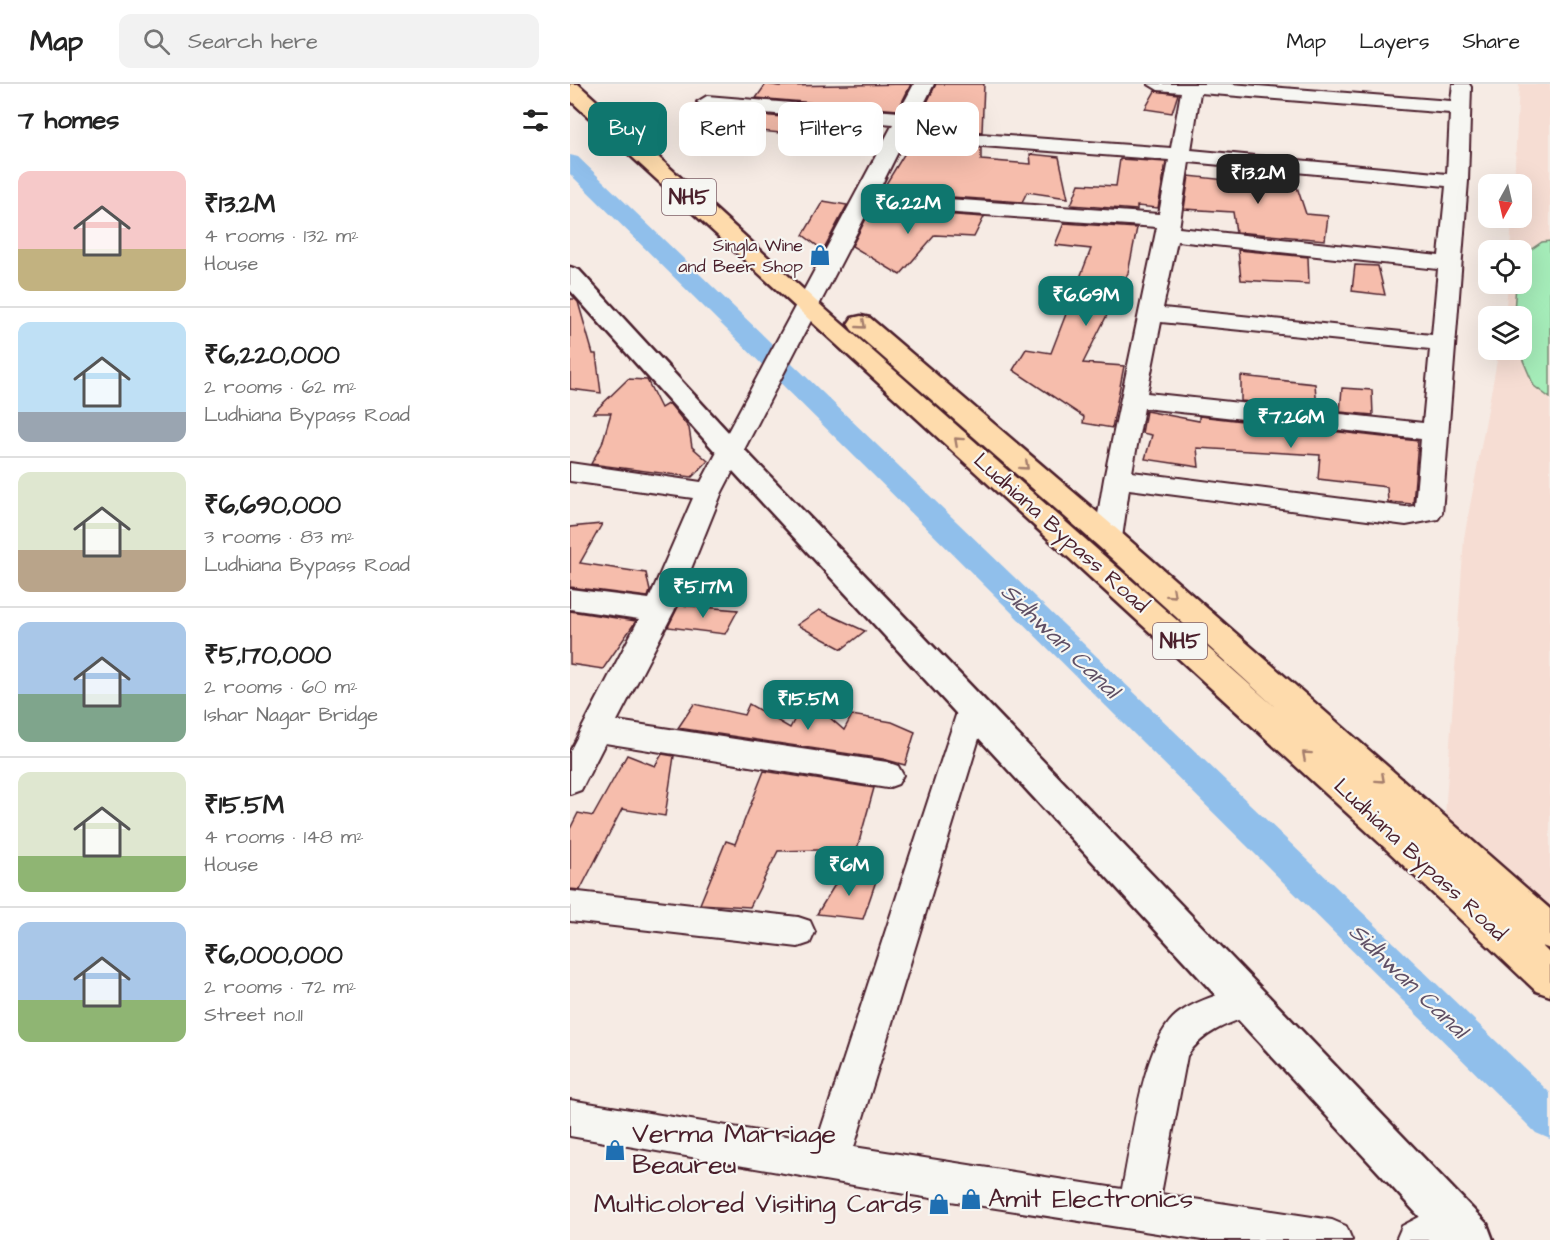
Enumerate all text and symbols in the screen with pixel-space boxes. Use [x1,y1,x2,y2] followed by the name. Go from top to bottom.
[119,14,539,68] search box
[30,22,83,61] text: Map
[140,25,173,58] icon: search
[188,26,318,57] text: Search here
[1286,27,1326,56] text: Map
[1359,27,1429,56] text: Layers
[1462,27,1520,56] text: Share
[18,102,119,138] text: 7 homes
[588,102,667,156] chip: Buy
[679,102,766,156] chip: Rent
[778,102,883,156] chip: Filters
[895,102,979,156] chip: New
[519,104,552,137] icon: filters
[1209,154,1307,205] pin: ₹13.2M
[1231,159,1285,187] text: ₹13.2M
[1478,174,1532,228] north arrow
[1478,174,1532,360] map controls
[662,179,716,215] road number: NH5
[859,184,957,235] pin: ₹6.22M
[204,186,275,222] text: ₹13.2M
[875,189,941,217] text: ₹6.22M
[66,195,138,267] icon: home
[204,222,359,250] text: 4 rooms · 132 m²
[678,233,803,279] place label: Singla Wine and Beer Shop
[1478,240,1532,294] button: locate
[808,243,832,267] shop icon: Singla Wine and Beer Shop
[204,250,258,278] text: House
[1037,276,1135,327] pin: ₹6.69M
[1052,281,1120,309] text: ₹6.69M
[1478,306,1532,360] button: layers
[855,318,866,329] one-way arrow
[204,337,340,373] text: ₹6,220,000
[66,346,138,418] icon: home
[204,373,356,401] text: 2 rooms · 62 m²
[1242,398,1340,449] pin: ₹7.26M
[204,401,410,429] text: Ludhiana Bypass Road
[1257,403,1325,431] text: ₹7.26M
[955,437,965,448] one-way arrow
[966,446,1156,621] street label: Ludhiana Bypass Road
[1018,459,1029,470] one-way arrow
[204,487,341,523] text: ₹6,690,000
[66,496,138,568] icon: home
[204,523,354,551] text: 3 rooms · 83 m²
[204,551,410,579] text: Ludhiana Bypass Road
[654,568,752,619] pin: ₹5.17M
[673,573,733,601] text: ₹5.17M
[993,575,1129,709] water label: Sidhwan Canal
[1165,587,1176,598] one-way arrow
[1153,623,1207,659] road number: NH5
[204,637,331,673] text: ₹5,170,000
[66,646,138,718] icon: home
[204,673,358,701] text: 2 rooms · 60 m²
[759,680,857,731] pin: ₹15.5M
[777,685,839,713] text: ₹15.5M
[204,701,378,729] text: Ishar Nagar Bridge
[1302,751,1313,762] one-way arrow
[1326,771,1513,949] street label: Ludhiana Bypass Road
[1374,772,1385,783] one-way arrow
[204,787,284,823] text: ₹15.5M
[66,796,138,868] icon: home
[204,823,364,851] text: 4 rooms · 148 m²
[820,846,878,897] pin: ₹6M
[204,851,258,879] text: House
[829,851,869,879] text: ₹6M
[1341,915,1477,1049] water label: Sidhwan Canal
[204,937,343,973] text: ₹6,000,000
[66,946,138,1018] icon: home
[204,973,356,1001] text: 2 rooms · 72 m²
[204,1001,303,1029] text: Street no.11
[632,1115,836,1184] place label: Verma Marriage Beaureu
[603,1138,627,1162] shop icon: Verma Marriage Beaureu
[988,1180,1193,1218] place label: Amit Electronics
[594,1185,922,1224] place label: Multicolored Visiting Cards
[959,1187,983,1211] shop icon: Amit Electronics
[927,1192,951,1216] shop icon: Multicolored Visiting Cards

